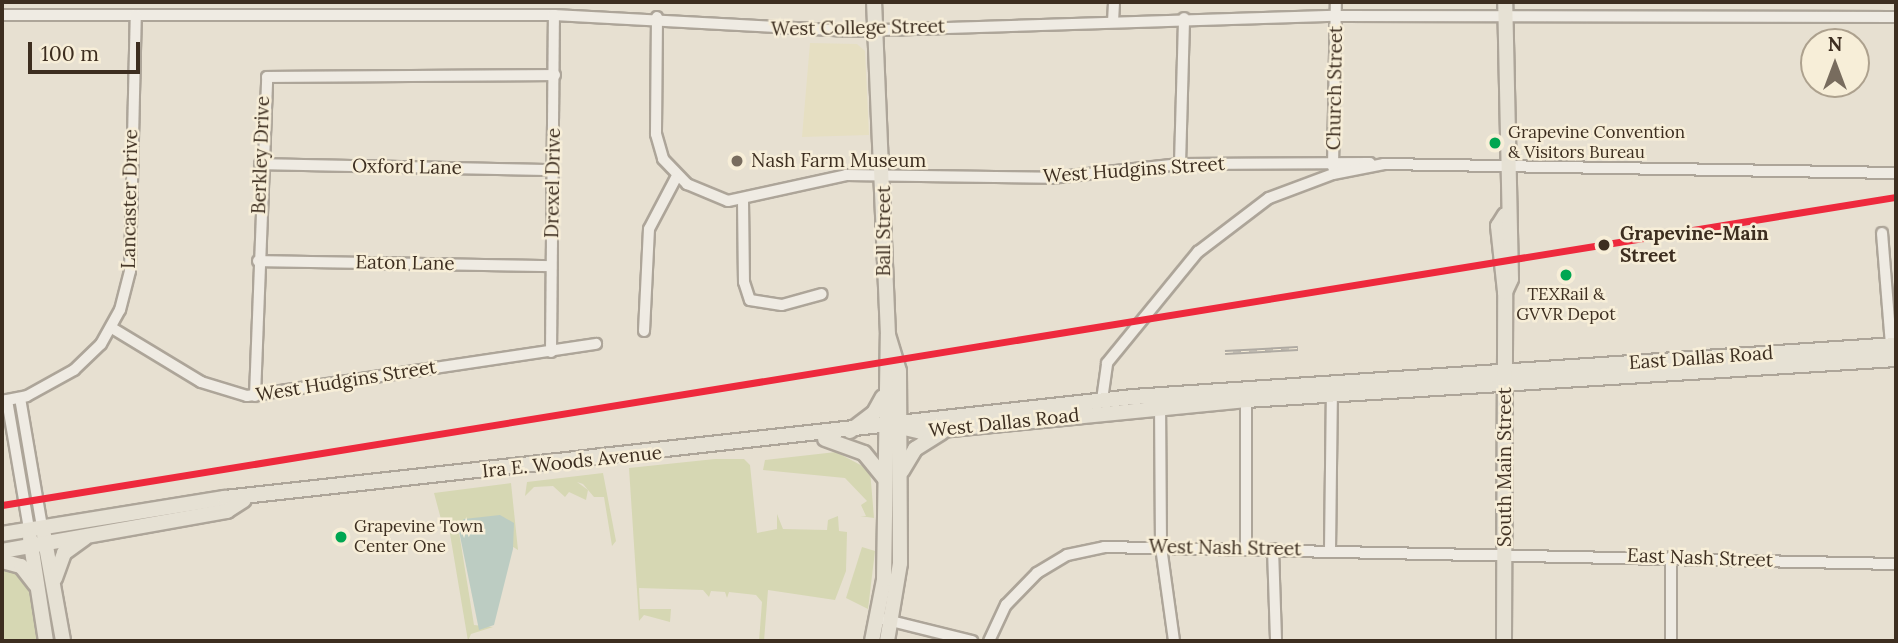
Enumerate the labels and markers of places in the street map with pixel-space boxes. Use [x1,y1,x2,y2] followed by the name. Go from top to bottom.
[1508,123,1685,163] place label: Grapevine Convention & Visitors Bureau
[1488,136,1502,150] marker: Grapevine Convention & Visitors Bureau
[751,150,926,172] place label: Nash Farm Museum
[729,153,745,169] marker: Nash Farm Museum
[1620,223,1769,267] place label: Grapevine-Main Street
[1594,235,1614,255] marker: Grapevine-Main Street
[1559,268,1573,282] marker: TEXRail & GVVR Depot
[1516,285,1616,325] place label: TEXRail & GVVR Depot
[354,517,483,557] place label: Grapevine Town Center One
[334,530,348,544] marker: Grapevine Town Center One

